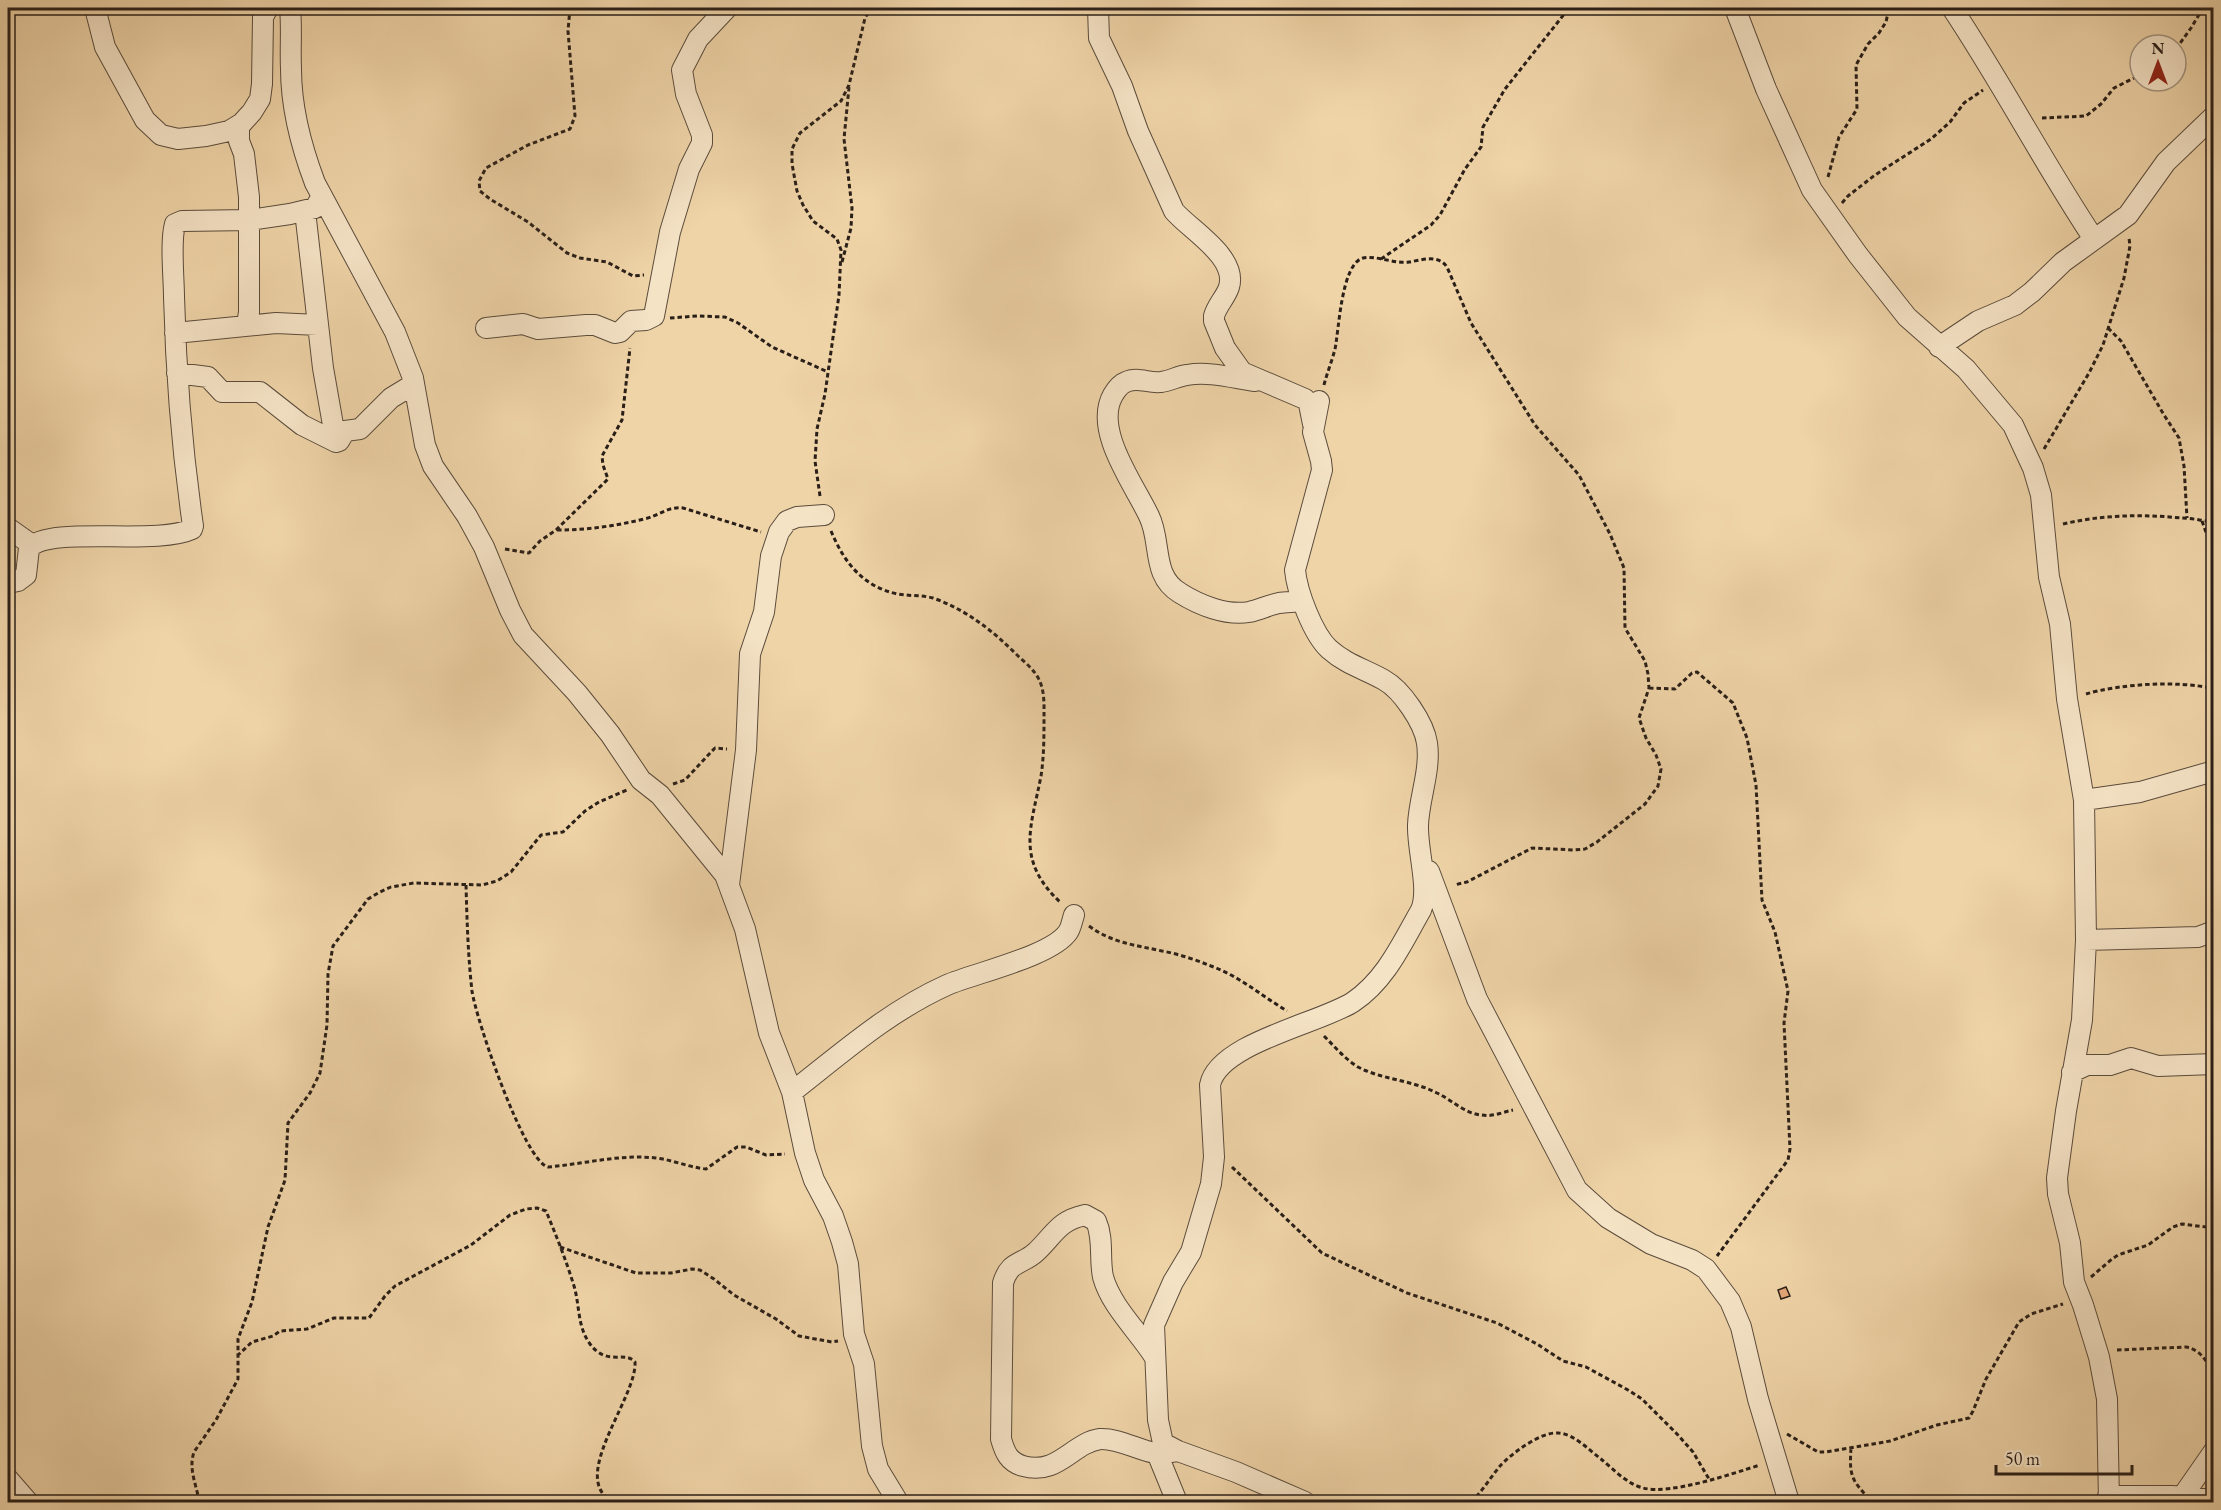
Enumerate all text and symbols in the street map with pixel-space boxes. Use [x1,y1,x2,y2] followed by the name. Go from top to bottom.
[2128,33,2188,93] north arrow
[2152,38,2165,59] text: N
[1996,1438,2132,1476] scale bar
[2005,1447,2040,1470] text: 50 m

